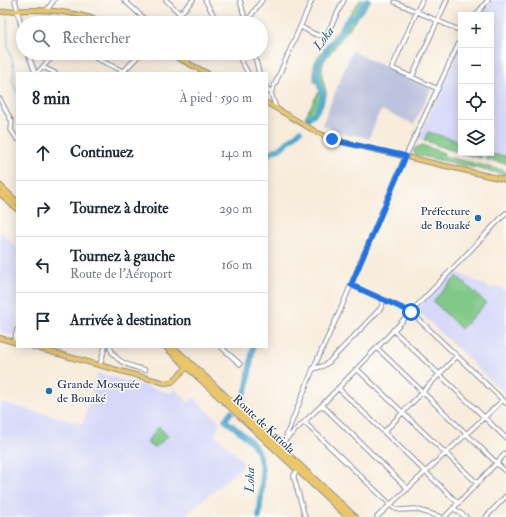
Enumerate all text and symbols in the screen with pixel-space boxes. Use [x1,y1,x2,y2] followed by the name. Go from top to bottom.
[458,12,494,156] map controls
[458,12,494,48] button: +
[16,16,268,60] search box
[309,24,338,54] water label: Loka
[30,27,52,49] icon: search
[62,29,130,48] text: Rechercher
[458,48,494,84] button: −
[458,84,494,120] button: locate
[32,88,70,109] text: 8 min
[179,90,252,106] text: À pied · 590 m
[458,120,494,156] button: layers
[323,130,341,148] route end
[32,142,54,164] icon: ahead
[70,143,134,162] text: Continuez
[221,145,252,161] text: 140 m
[32,198,54,220] icon: right
[70,199,169,218] text: Tournez à droite
[219,201,252,217] text: 290 m
[420,204,471,233] place label: Préfecture de Bouaké
[473,213,483,223] marker: Préfecture de Bouaké
[70,247,175,266] text: Tournez à gauche
[32,254,54,276] icon: left
[221,257,252,273] text: 160 m
[70,266,172,282] text: Route de l'Aéroport
[402,303,420,321] route start
[32,310,54,332] icon: arrive
[70,311,191,330] text: Arrivée à destination
[57,377,140,406] place label: Grande Mosquée de Bouaké
[44,386,54,396] marker: Grande Mosquée de Bouaké
[230,392,299,458] street label: Route de Katiola
[242,467,258,494] water label: Loka

